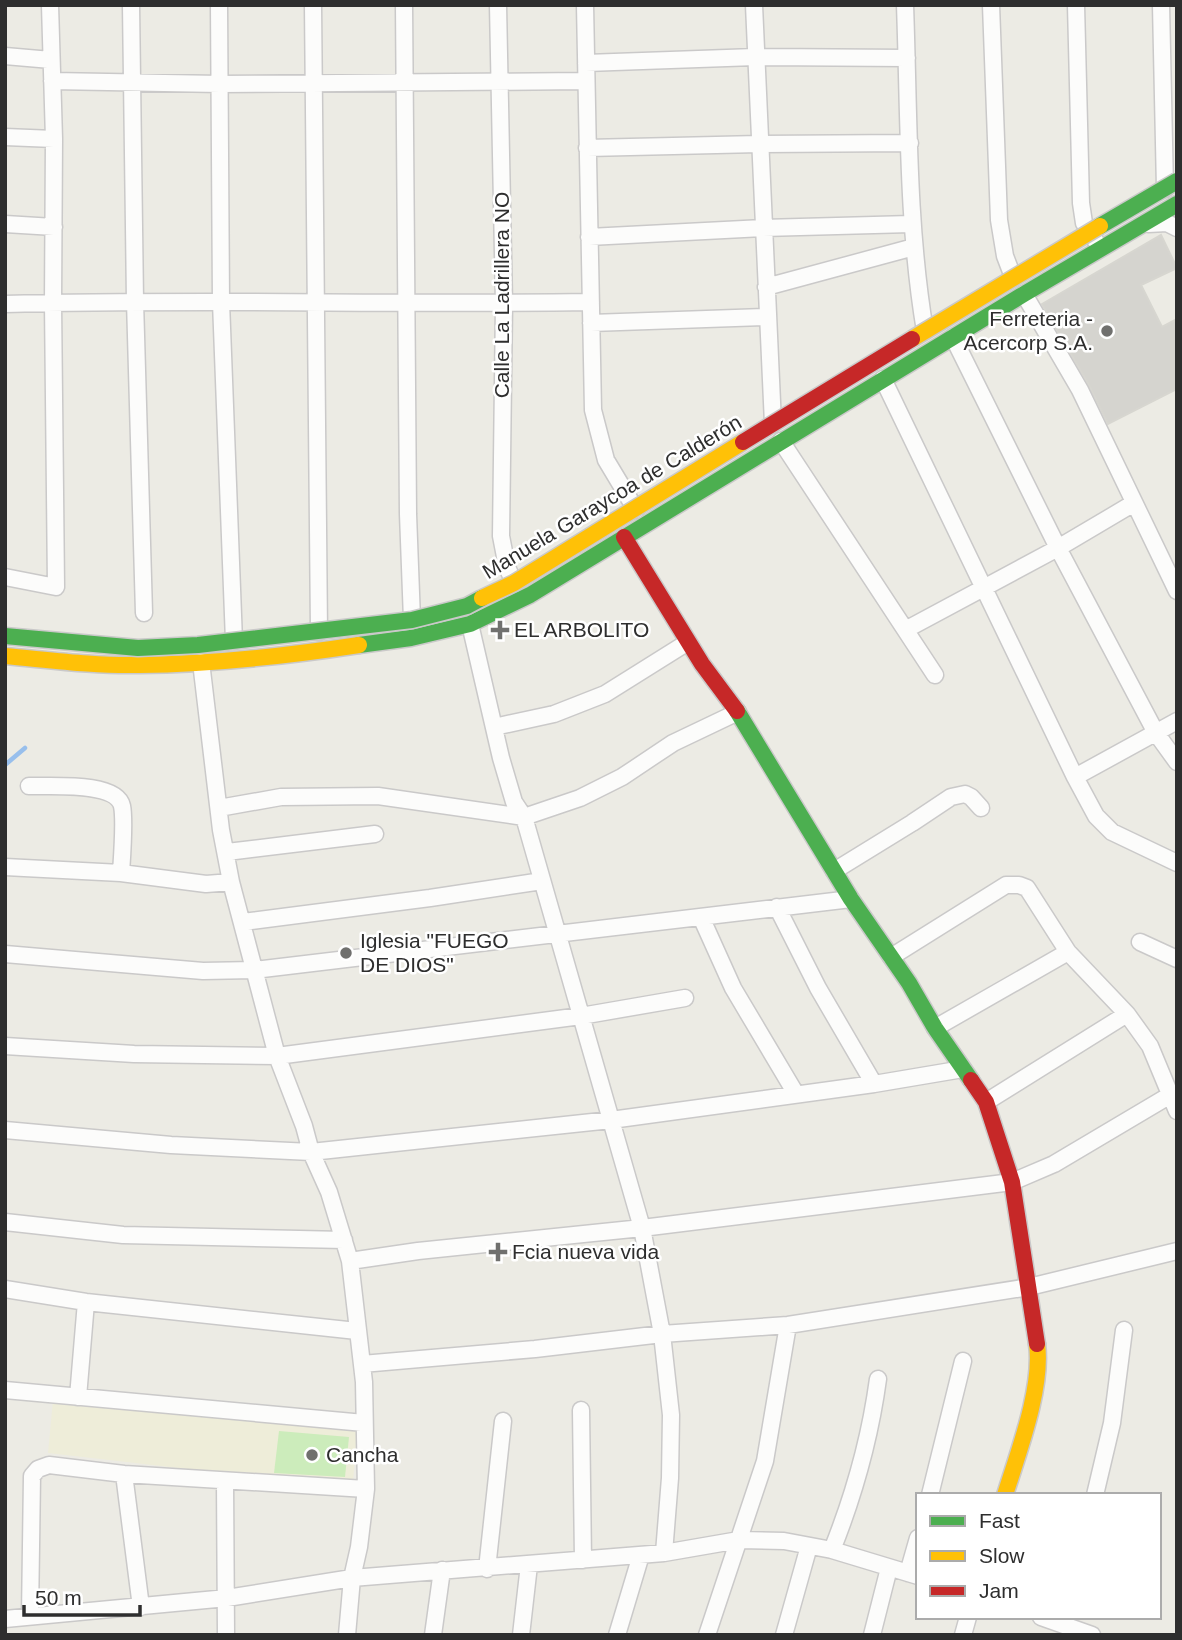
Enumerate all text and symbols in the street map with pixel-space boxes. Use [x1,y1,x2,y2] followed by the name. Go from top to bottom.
[490,192,513,398] street label: Calle La Ladrillera NO
[963,307,1093,354] place label: Ferreteria - Acercorp S.A.
[1099,323,1115,339] marker: Ferreteria - Acercorp S.A.
[478,410,745,583] street label: Manuela Garaycoa de Calderón
[514,618,649,641] place label: EL ARBOLITO
[492,622,508,638] marker: EL ARBOLITO
[360,929,509,976] place label: Iglesia "FUEGO DE DIOS"
[338,945,354,961] marker: Iglesia "FUEGO DE DIOS"
[512,1240,659,1263] place label: Fcia nueva vida
[490,1244,506,1260] marker: Fcia nueva vida
[326,1443,399,1466] place label: Cancha
[304,1447,320,1463] marker: Cancha
[916,1493,1161,1619] legend
[979,1509,1020,1532] text: Fast
[979,1544,1025,1567] text: Slow
[24,1574,140,1618] scale bar
[979,1579,1019,1602] text: Jam
[35,1586,82,1609] text: 50 m

